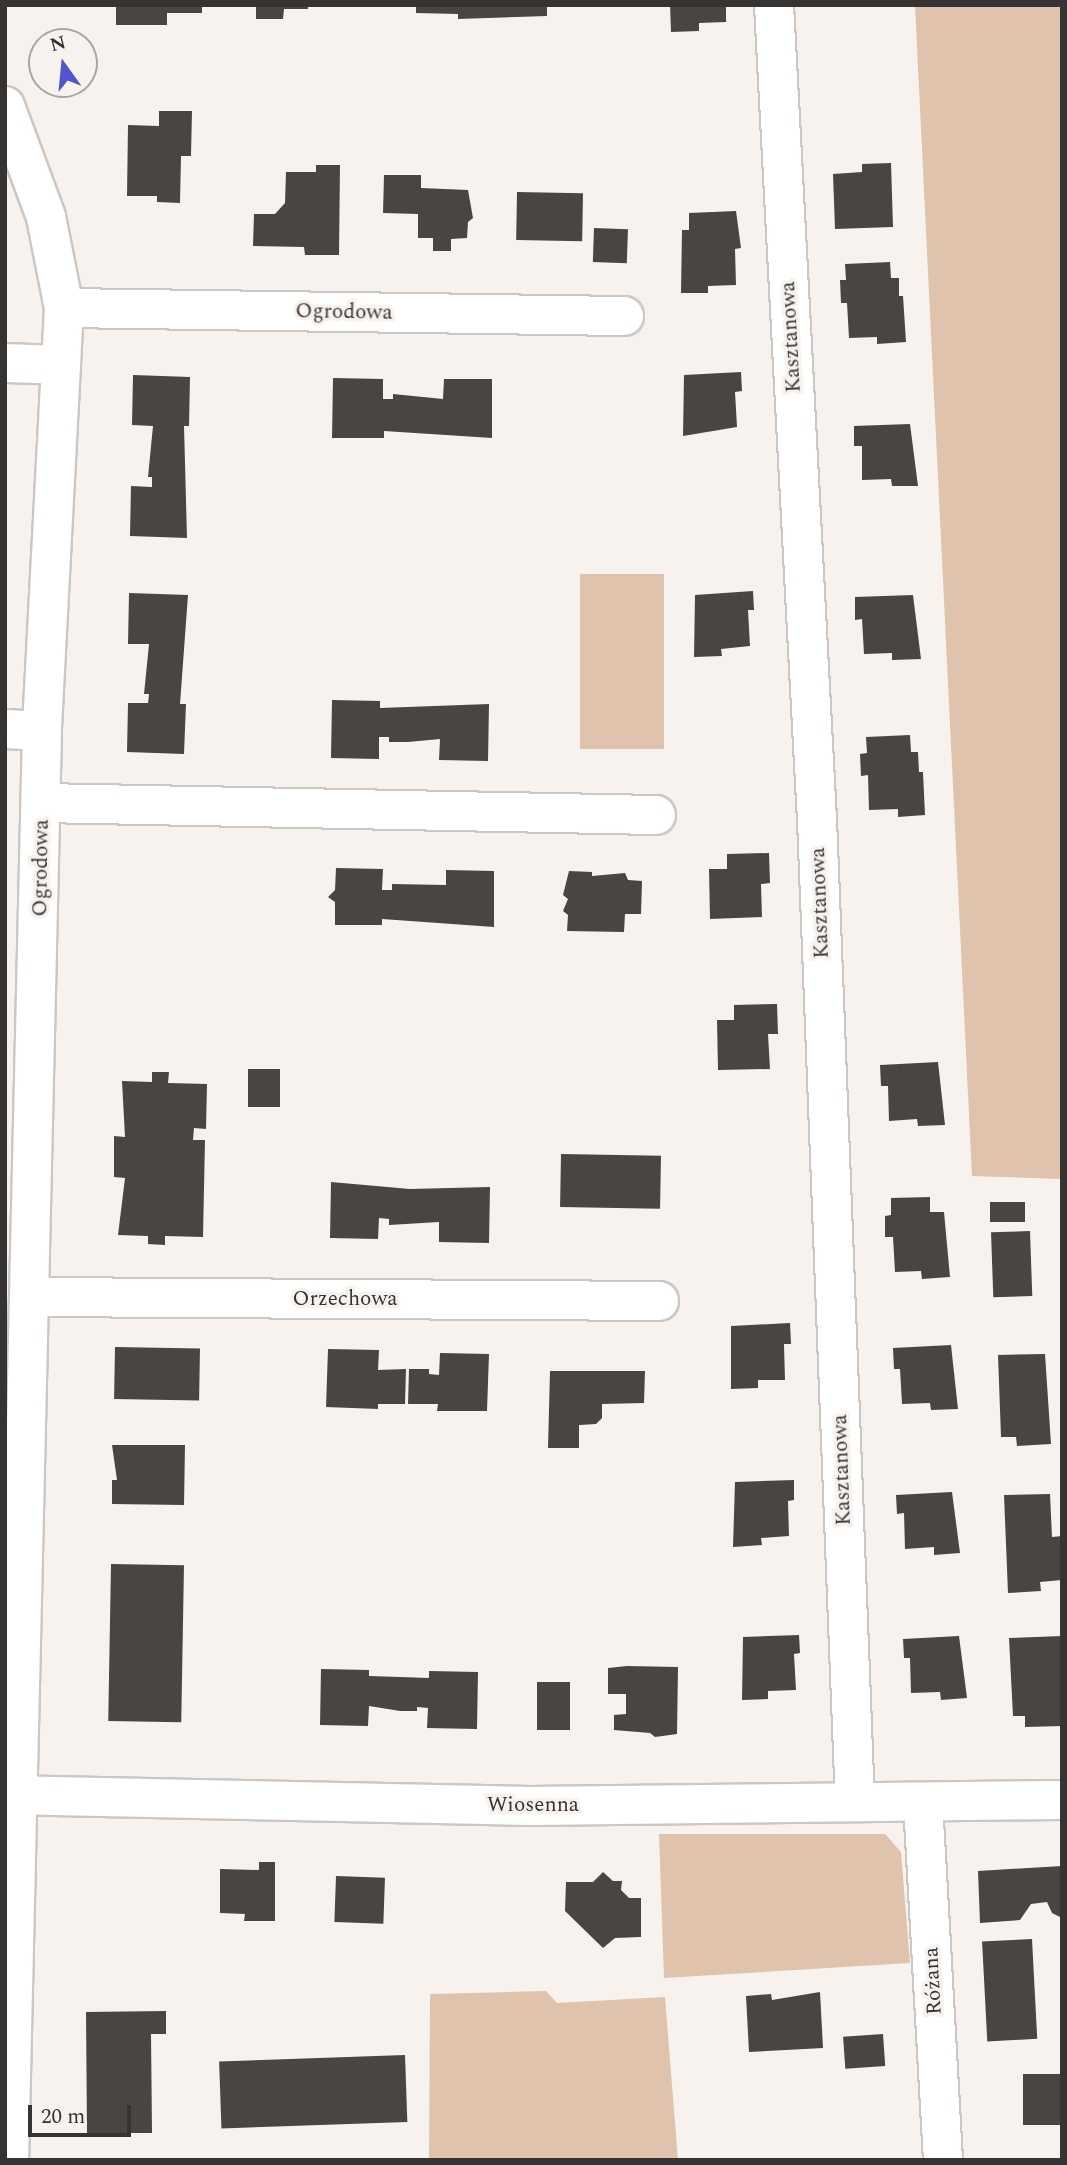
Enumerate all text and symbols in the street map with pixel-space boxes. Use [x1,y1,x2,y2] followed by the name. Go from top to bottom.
[28,28,98,98] north arrow
[47,28,69,60] text: N
[776,281,806,393] street label: Kasztanowa
[295,299,393,325] street label: Ogrodowa
[28,819,54,917] street label: Ogrodowa
[805,847,835,959] street label: Kasztanowa
[292,1286,398,1312] street label: Orzechowa
[827,1414,857,1526] street label: Kasztanowa
[487,1792,579,1818] street label: Wiosenna
[919,1946,947,2016] street label: Różana
[32,2092,135,2136] scale bar
[41,2101,85,2133] text: 20 m

